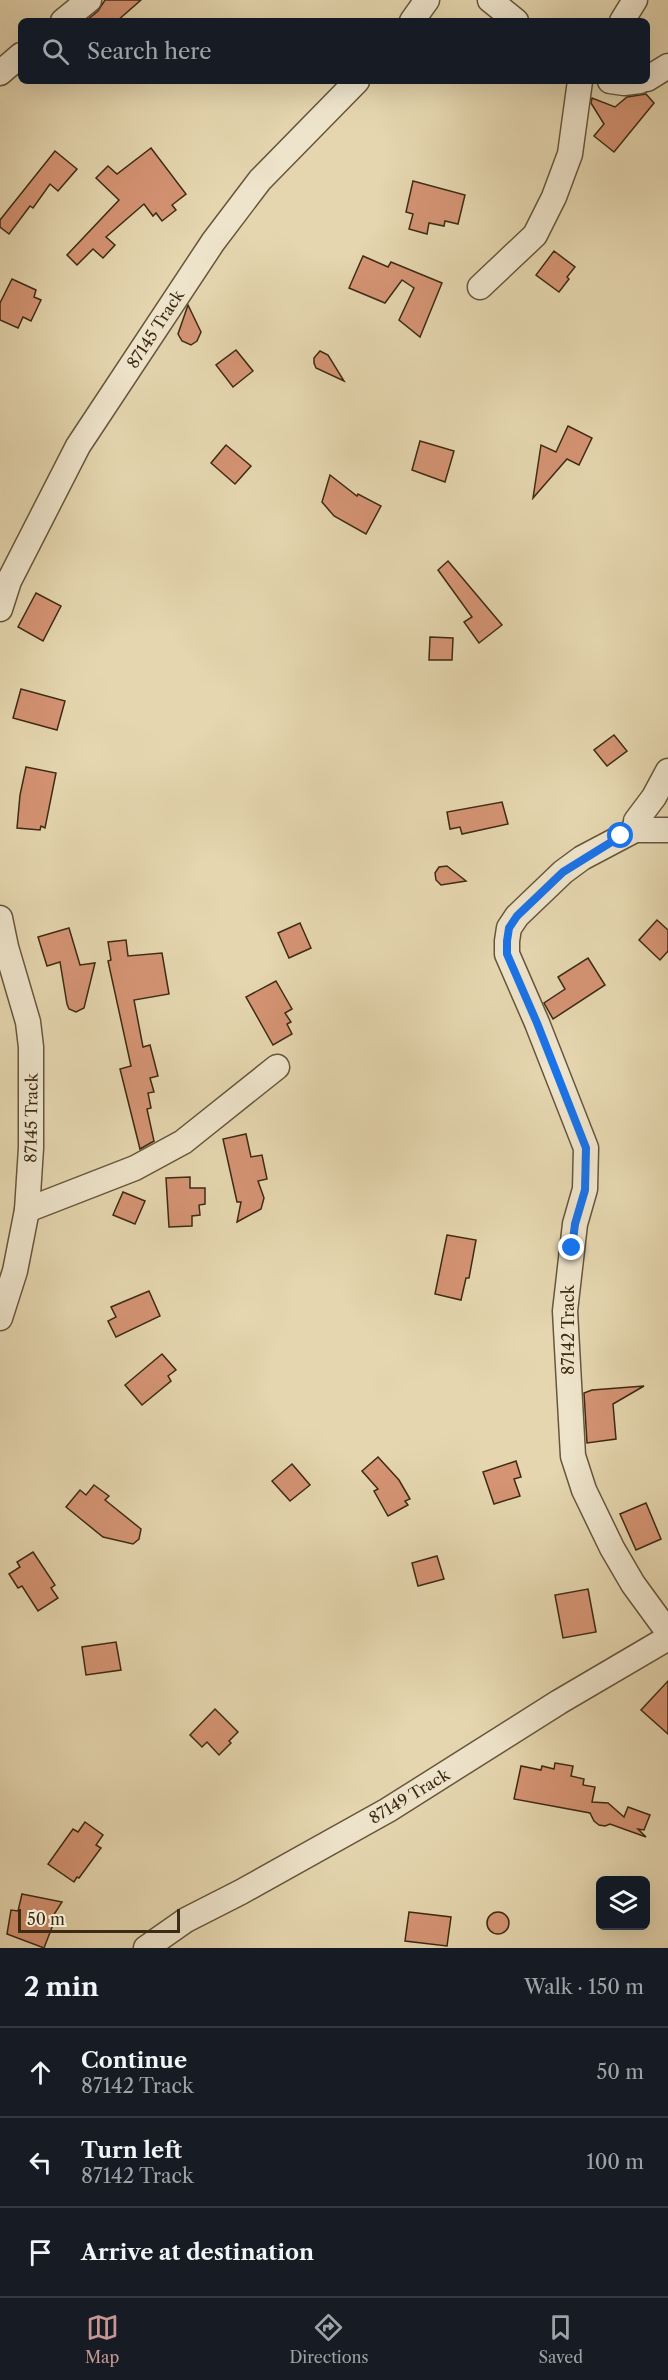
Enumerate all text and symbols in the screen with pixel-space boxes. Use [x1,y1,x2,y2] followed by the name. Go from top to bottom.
[18,18,650,84] search box
[39,35,72,68] icon: search
[87,38,212,65] text: Search here
[122,285,188,372] street label: 87145 Track
[607,822,633,848] route start
[20,1072,42,1163] street label: 87145 Track
[558,1234,584,1260] route end
[558,1284,578,1375] street label: 87142 Track
[365,1764,454,1828] street label: 87149 Track
[596,1876,650,1930] map controls
[596,1876,650,1930] button: layers
[18,1906,180,1934] scale bar
[27,1909,65,1929] text: 50 m
[24,1971,99,2003] text: 2 min
[524,1975,644,1999] text: Walk · 150 m
[81,2047,187,2074] text: Continue
[24,2056,57,2089] icon: ahead
[597,2060,644,2084] text: 50 m
[81,2074,194,2098] text: 87142 Track
[81,2137,182,2164] text: Turn left
[24,2146,57,2179] icon: left
[586,2150,644,2174] text: 100 m
[81,2164,194,2188] text: 87142 Track
[24,2236,57,2269] icon: arrive
[81,2239,314,2266] text: Arrive at destination
[85,2311,119,2367] tab: Map
[289,2311,368,2367] tab: Directions
[539,2311,583,2367] tab: Saved

